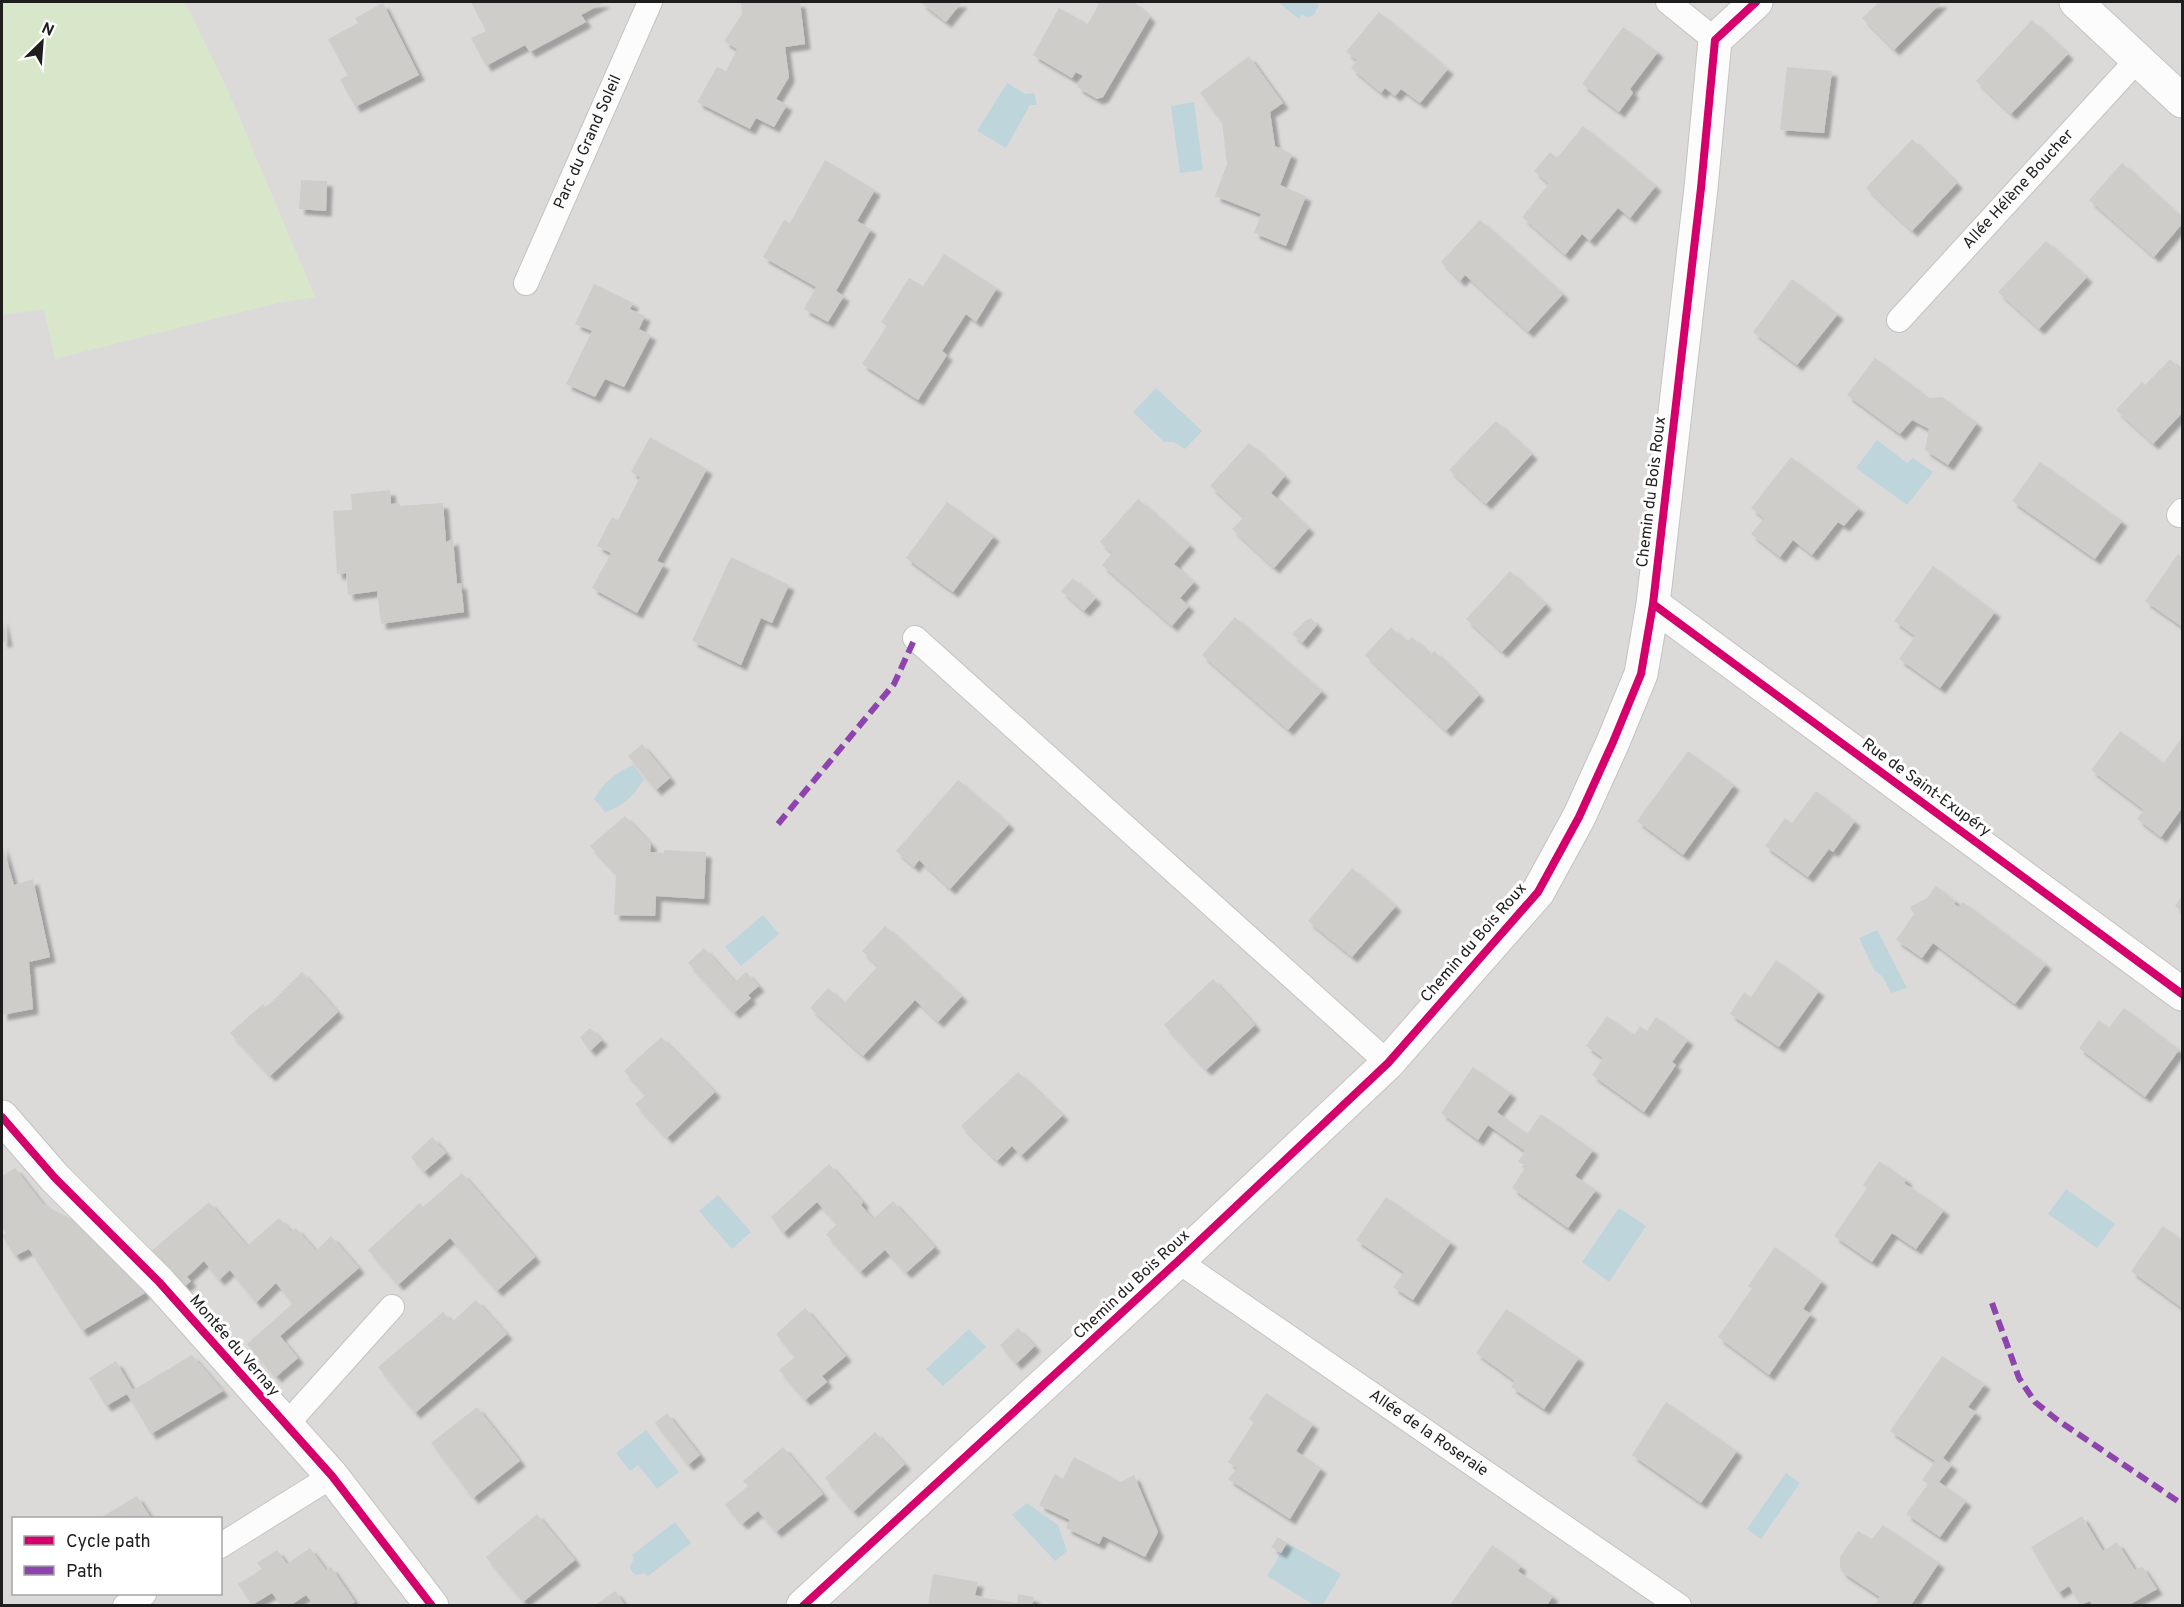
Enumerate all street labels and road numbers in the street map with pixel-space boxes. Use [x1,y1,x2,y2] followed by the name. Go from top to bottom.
[550,72,627,212] street label: Parc du Grand Soleil
[1959,125,2078,253] street label: Allée Hélène Boucher
[1633,415,1671,569] street label: Chemin du Bois Roux
[1857,734,1995,842] street label: Rue de Saint-Exupéry
[1417,879,1531,1007] street label: Chemin du Bois Roux
[1070,1226,1194,1344] street label: Chemin du Bois Roux
[184,1291,284,1401] street label: Montée du Vernay
[1365,1385,1492,1481] street label: Allée de la Roseraie

